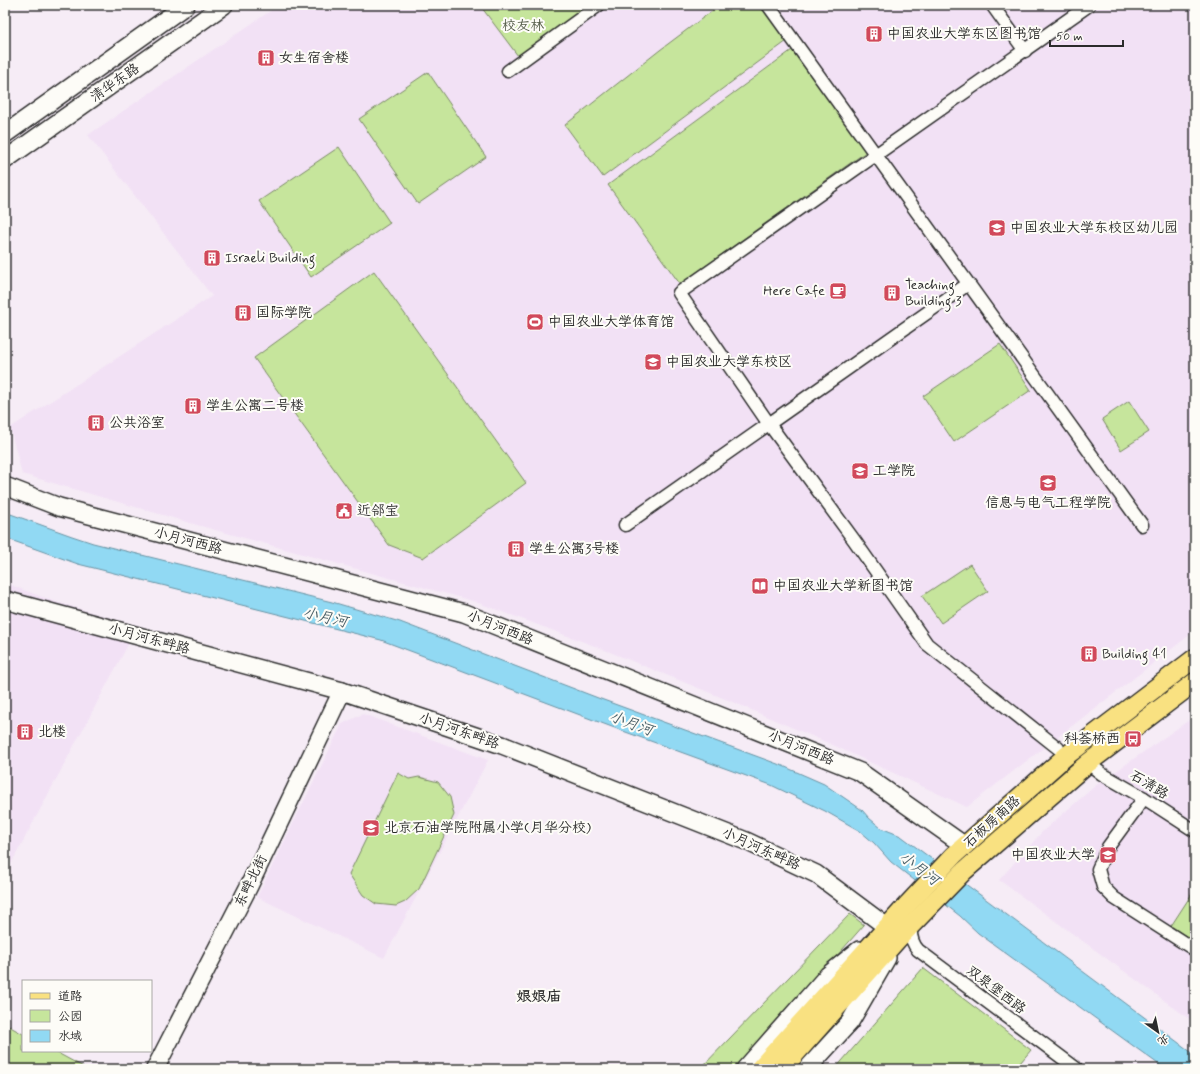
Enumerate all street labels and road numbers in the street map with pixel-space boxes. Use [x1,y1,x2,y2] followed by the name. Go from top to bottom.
[87,60,143,106] street label: 清华东路
[152,523,224,559] street label: 小月河西路
[464,607,536,649] street label: 小月河西路
[106,619,192,659] street label: 小月河东畔路
[416,709,502,753] street label: 小月河东畔路
[765,727,837,769] street label: 小月河西路
[1126,766,1172,804] street label: 石清路
[960,792,1024,852] street label: 石板房南路
[719,824,803,874] street label: 小月河东畔路
[231,852,271,910] street label: 东畔北街
[963,962,1029,1018] street label: 双泉堡西路

